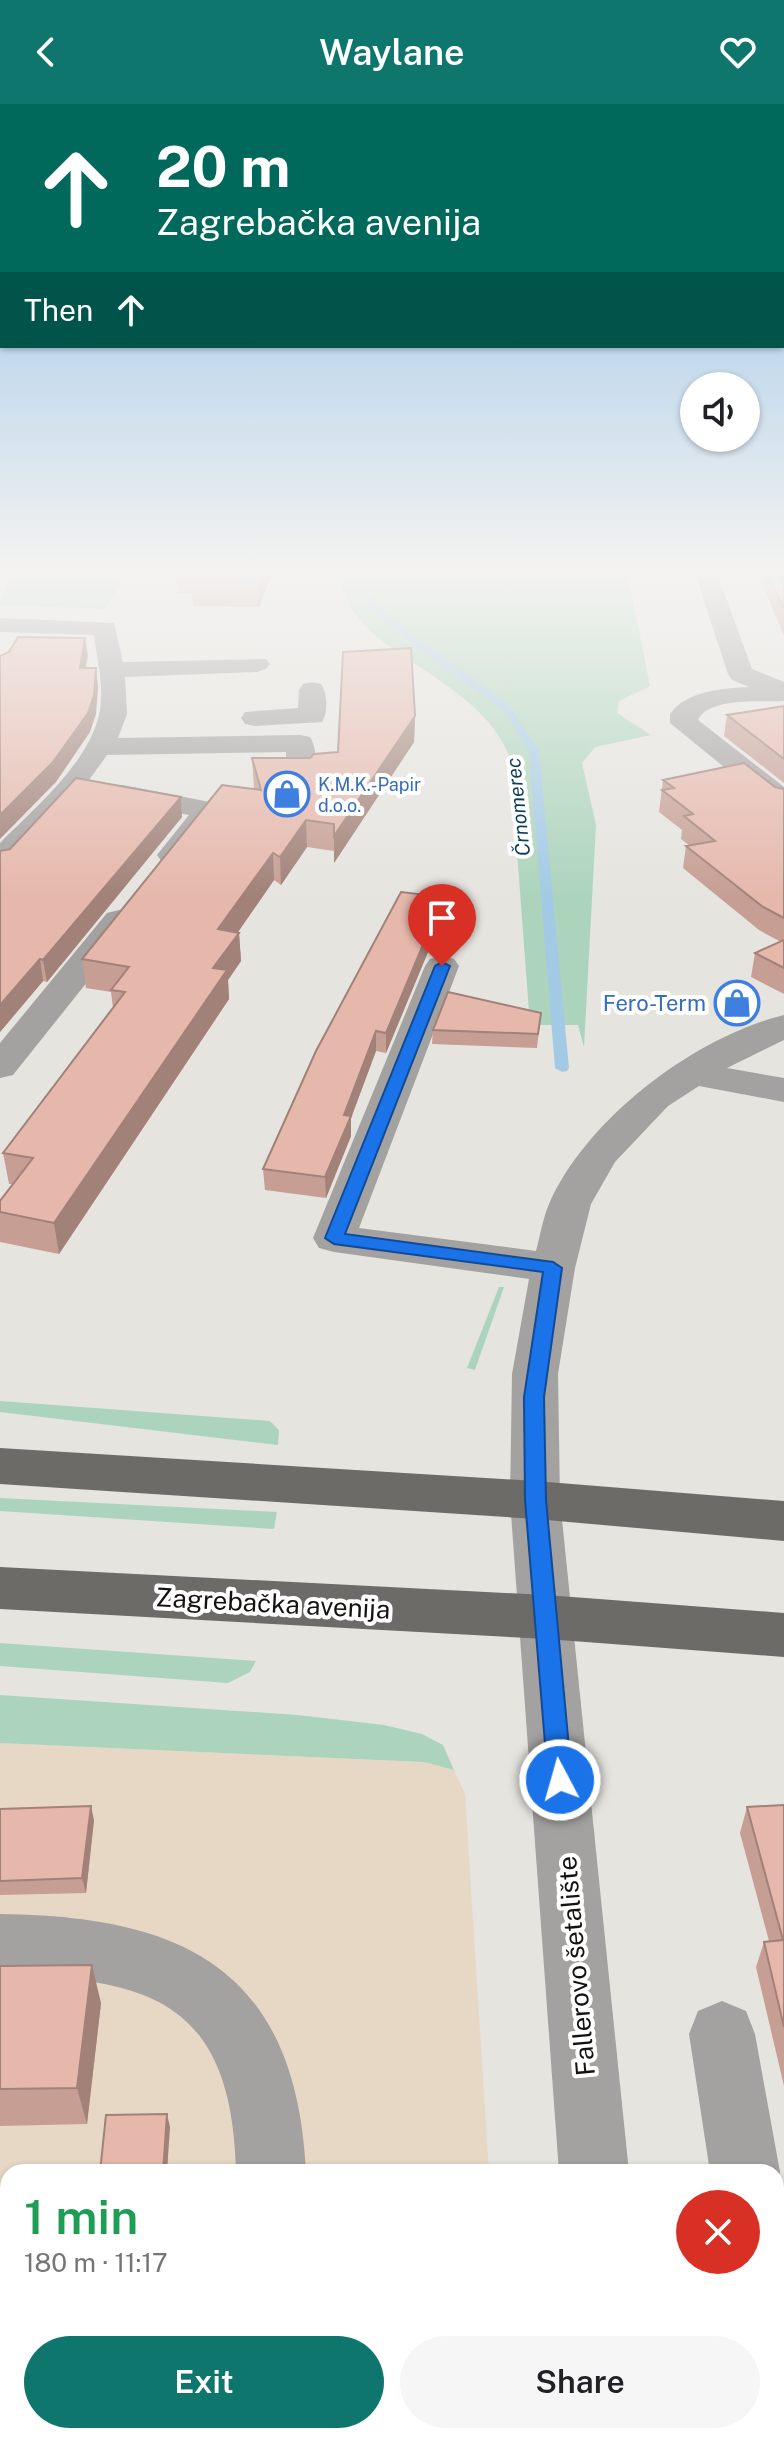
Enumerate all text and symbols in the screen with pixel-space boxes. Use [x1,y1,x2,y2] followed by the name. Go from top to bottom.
[24,30,68,74] icon: back
[716,30,760,74] icon: heart
[319,31,465,73] text: Waylane
[156,134,290,200] text: 20 m
[24,136,128,240] icon: ahead
[156,201,481,243] text: Zagrebačka avenija
[109,288,153,332] icon: ahead
[24,292,93,328] text: Then
[680,372,760,452] map controls
[680,372,760,452] button: sound
[501,756,535,858] water label: Črnomerec
[263,770,311,818] shop icon: K.M.K.-Papir d.o.o.
[318,774,421,816] place label: K.M.K.-Papir d.o.o.
[408,884,476,966] pin
[420,896,464,940] icon: arrive
[713,979,761,1027] shop icon: Fero-Term
[603,990,706,1016] place label: Fero-Term
[155,1581,391,1625] street label: Zagrebačka avenija
[518,1738,602,1822] position arrow
[551,1855,601,2077] street label: Fallerovo šetalište
[24,2188,138,2245] text: 1 min
[676,2190,760,2274] button: close
[24,2247,168,2278] text: 180 m · 11:17
[24,2336,384,2428] button: Exit
[400,2336,760,2428] button: Share

